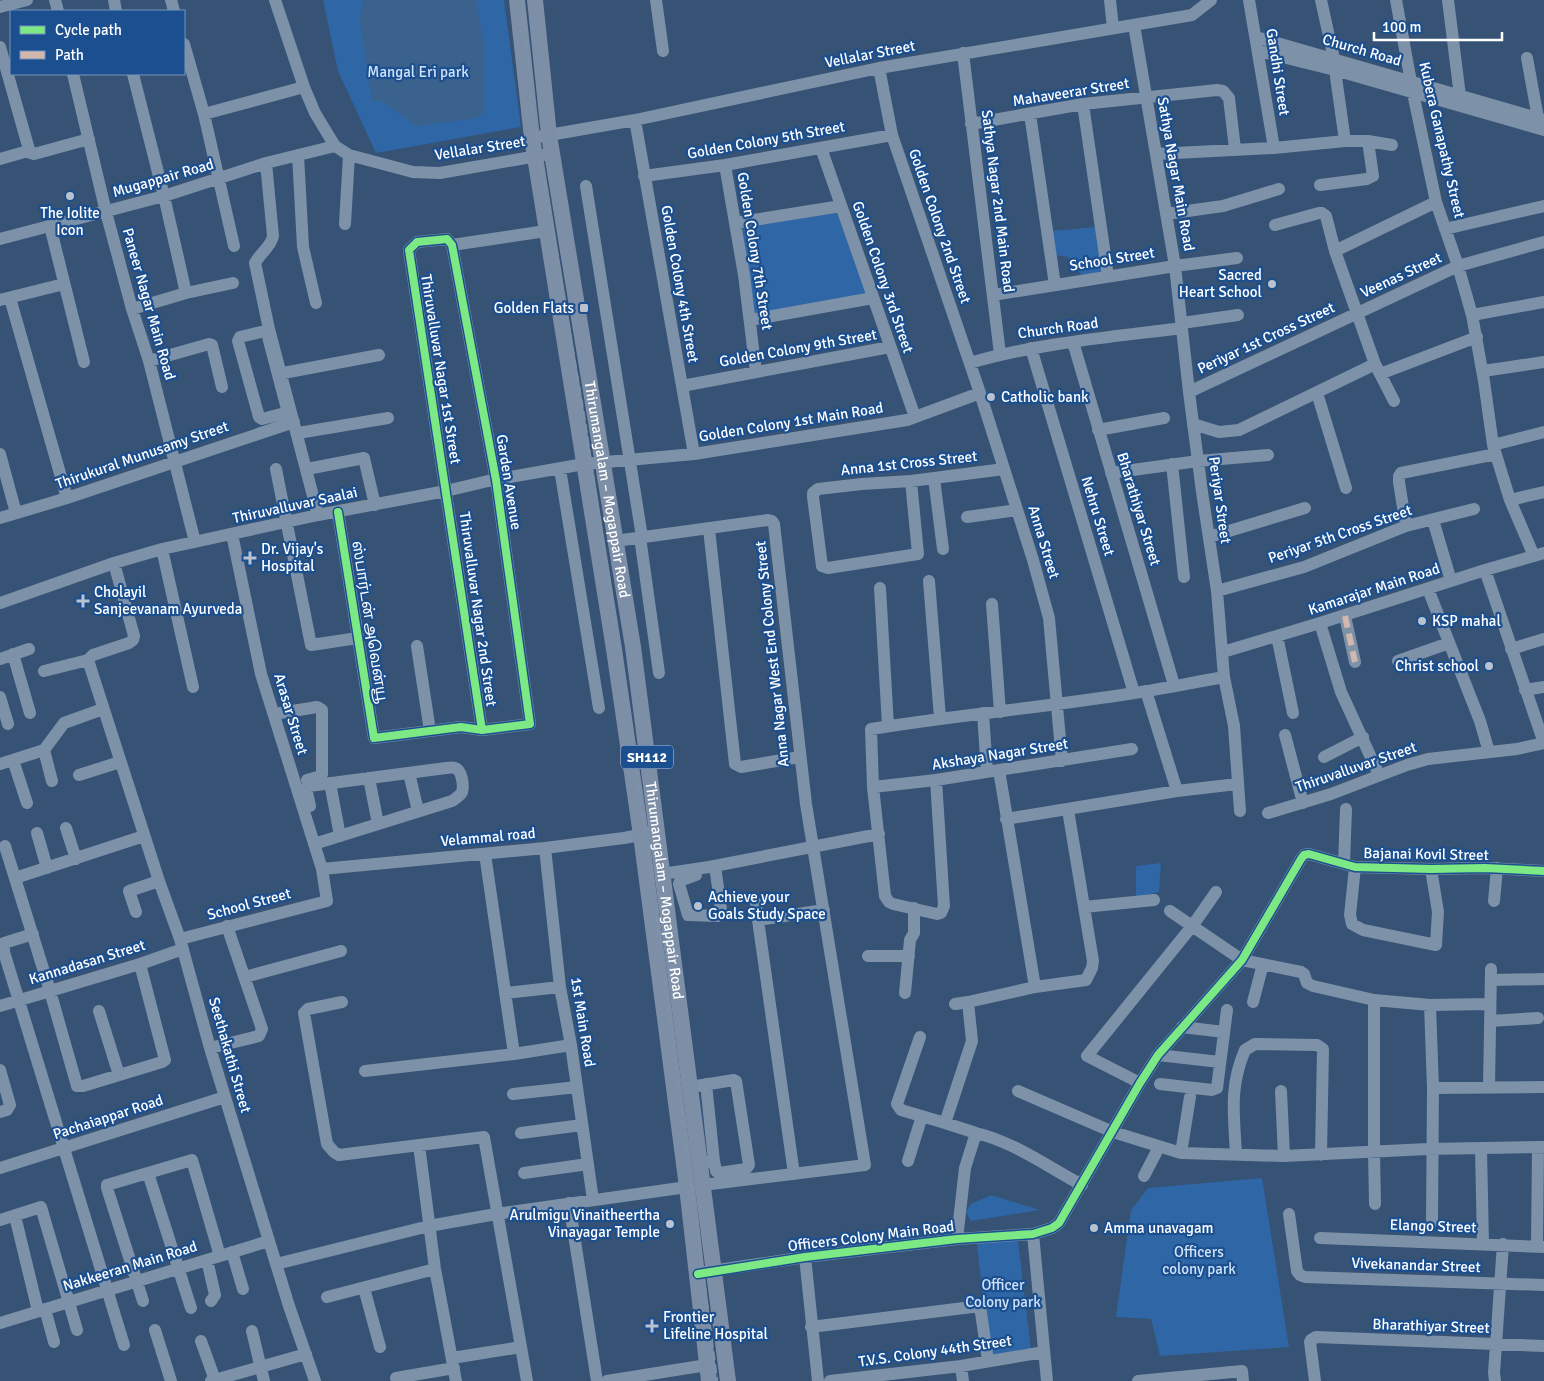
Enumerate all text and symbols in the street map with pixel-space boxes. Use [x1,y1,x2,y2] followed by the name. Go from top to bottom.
[10,10,185,75] legend
[1374,10,1502,42] scale bar
[1382,18,1422,36] text: 100 m
[55,21,122,39] text: Cycle path
[1262,27,1294,117] street label: Gandhi Street
[1320,30,1404,70] street label: Church Road
[823,36,917,72] street label: Vellalar Street
[55,46,84,64] text: Path
[1415,60,1469,220] street label: Kubera Ganapathy Street
[367,63,469,81] park label: Mangal Eri park
[1011,74,1131,110] street label: Mahaveerar Street
[1154,96,1198,252] street label: Sathya Nagar Main Road
[978,109,1018,293] street label: Sathya Nagar 2nd Main Road
[686,117,846,163] street label: Golden Colony 5th Street
[433,132,527,164] street label: Vellalar Street
[905,146,975,306] street label: Golden Colony 2nd Street
[110,155,216,201] street label: Mugappair Road
[734,171,776,331] street label: Golden Colony 7th Street
[64,190,76,202] marker: The Iolite Icon
[849,199,917,355] street label: Golden Colony 3rd Street
[40,204,100,239] place label: The Iolite Icon
[657,204,703,364] street label: Golden Colony 4th Street
[119,226,179,382] street label: Paneer Nagar Main Road
[1068,243,1156,275] street label: School Street
[1357,248,1445,302] street label: Veenas Street
[1179,266,1262,301] place label: Sacred Heart School
[417,273,465,465] street label: Thiruvalluvar Nagar 1st Street
[1266,278,1278,290] marker: Sacred Heart School
[1194,298,1338,378] street label: Periyar 1st Cross Street
[494,299,574,317] place label: Golden Flats
[578,302,590,314] marker: Golden Flats
[1016,313,1100,343] street label: Church Road
[718,325,878,371] street label: Golden Colony 9th Street
[581,380,634,599] street label: Thirumangalam – Mogappair Road
[1001,388,1089,406] place label: Catholic bank
[985,391,997,403] marker: Catholic bank
[698,399,884,445] street label: Golden Colony 1st Main Road
[53,417,231,493] street label: Thirukural Munusamy Street
[493,433,525,531] street label: Garden Avenue
[840,447,978,479] street label: Anna 1st Cross Street
[1113,450,1165,568] street label: Bharathiyar Street
[1205,455,1235,545] street label: Periyar Street
[1077,474,1119,558] street label: Nehru Street
[231,483,359,527] street label: Thiruvalluvar Saalai
[1266,501,1414,567] street label: Periyar 5th Cross Street
[1024,503,1064,581] street label: Anna Street
[455,511,501,707] street label: Thiruvalluvar Nagar 2nd Street
[261,540,324,575] place label: Dr. Vijay's Hospital
[346,540,392,705] street label: ஸ்பார்டன் அவென்யூ
[751,540,793,768] street label: Anna Nagar West End Colony Street
[243,551,257,565] marker: Dr. Vijay's Hospital
[1306,559,1442,619] street label: Kamarajar Main Road
[94,583,242,618] place label: Cholayil Sanjeevanam Ayurveda
[76,594,90,608] marker: Cholayil Sanjeevanam Ayurveda
[1432,612,1501,630] place label: KSP mahal
[1416,615,1428,627] marker: KSP mahal
[1395,657,1479,675] place label: Christ school
[1483,660,1495,672] marker: Christ school
[270,671,312,757] street label: Arasar Street
[931,734,1069,774] street label: Akshaya Nagar Street
[1293,738,1419,796] street label: Thiruvalluvar Street
[621,746,673,769] road number: SH112
[641,780,688,1000] street label: Thirumangalam – Mogappair Road
[440,824,536,850] street label: Velammal road
[1363,844,1489,864] street label: Bajanai Kovil Street
[205,884,293,924] street label: School Street
[708,888,826,923] place label: Achieve your Goals Study Space
[692,900,704,912] marker: Achieve your Goals Study Space
[27,936,147,988] street label: Kannadasan Street
[567,976,599,1068] street label: 1st Main Road
[205,995,255,1115] street label: Seethakathi Street
[51,1091,165,1143] street label: Pachaiappar Road
[509,1206,660,1241] place label: Arulmigu Vinaitheertha Vinayagar Temple
[1389,1215,1477,1237] street label: Elango Street
[787,1217,955,1255] street label: Officers Colony Main Road
[664,1218,676,1230] marker: Arulmigu Vinaitheertha Vinayagar Temple
[1104,1219,1214,1237] place label: Amma unavagam
[1088,1222,1100,1234] marker: Amma unavagam
[61,1237,199,1295] street label: Nakkeeran Main Road
[1162,1243,1236,1278] park label: Officers colony park
[1351,1254,1481,1276] street label: Vivekanandar Street
[965,1276,1041,1311] park label: Officer Colony park
[663,1308,768,1343] place label: Frontier Lifeline Hospital
[1372,1315,1490,1337] street label: Bharathiyar Street
[645,1319,659,1333] marker: Frontier Lifeline Hospital
[857,1331,1013,1371] street label: T.V.S. Colony 44th Street

